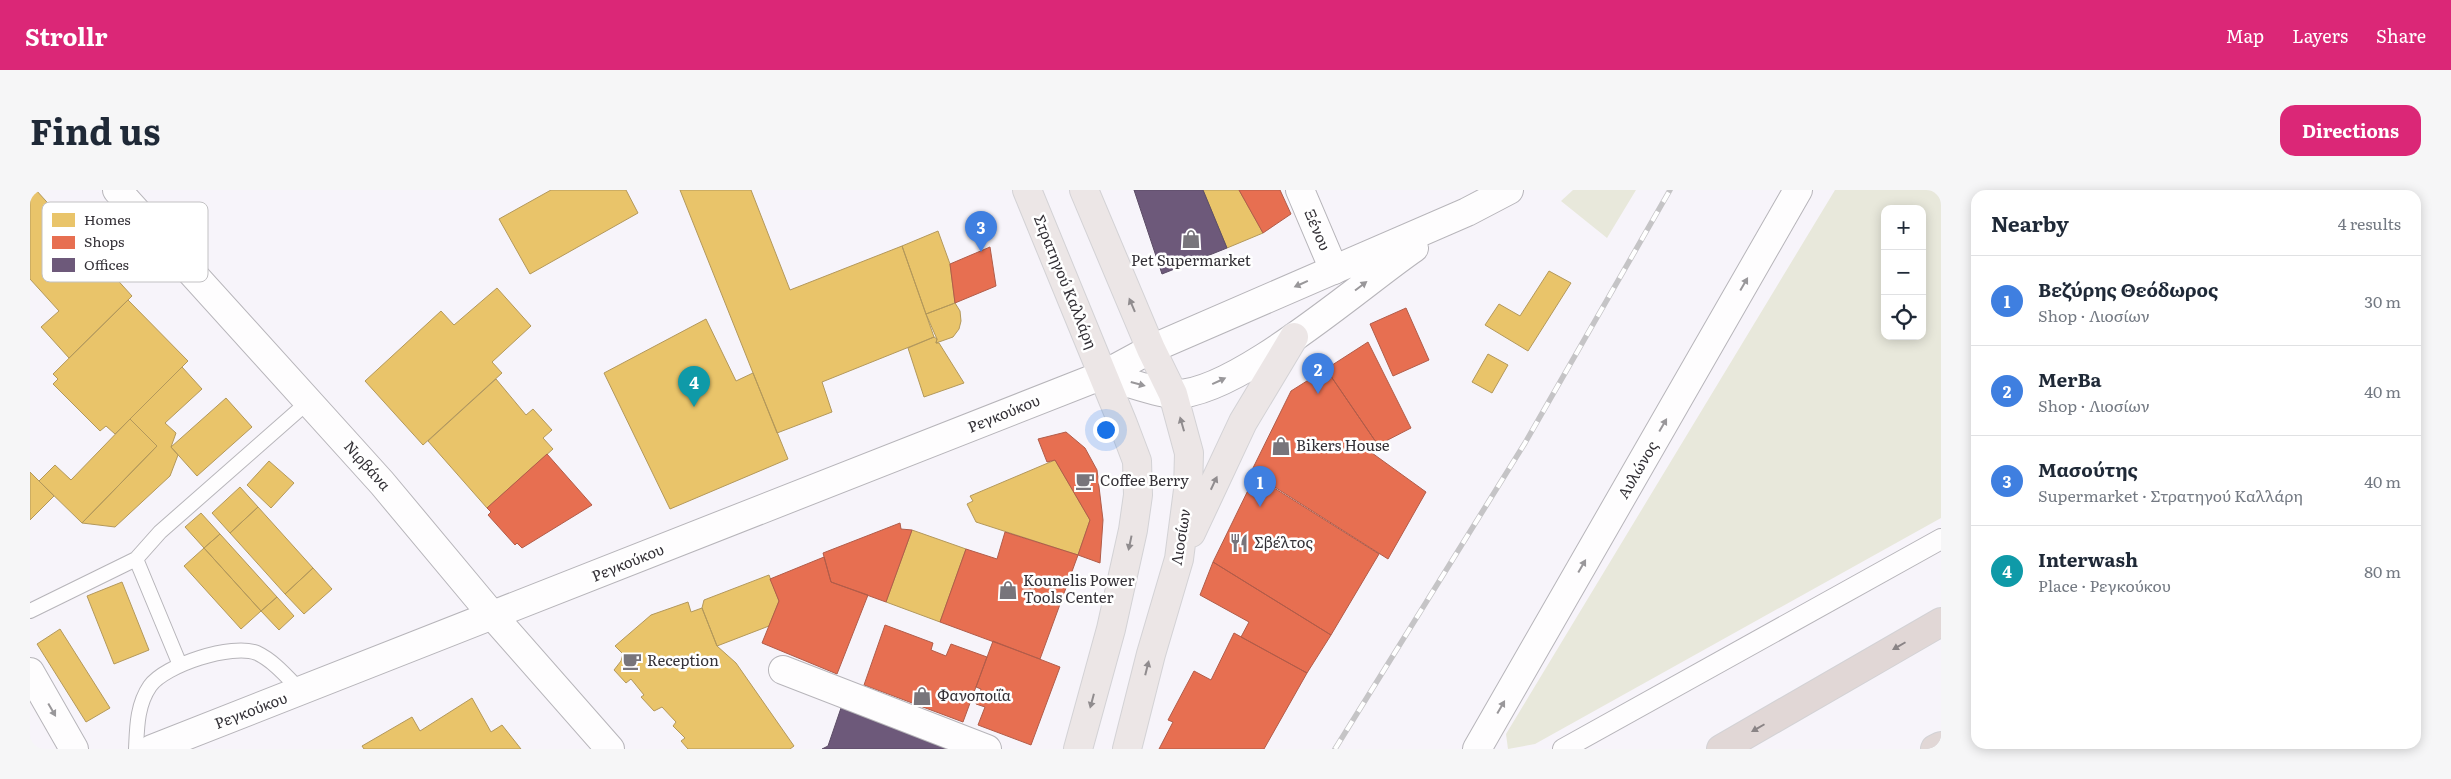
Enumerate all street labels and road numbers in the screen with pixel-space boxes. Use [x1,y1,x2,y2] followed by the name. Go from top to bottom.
[1299,205,1338,254] street label: Ξένου
[1029,211,1104,352] street label: Στρατηγού Καλλάρη
[964,388,1043,438] street label: Ρεγκούκου
[339,435,397,495] street label: Νιρβάνα
[1611,436,1663,502] street label: Αυλώνος
[1164,507,1195,567] street label: Λιοσίων
[588,537,667,587] street label: Ρεγκούκου
[211,685,290,734] street label: Ρεγκούκου

